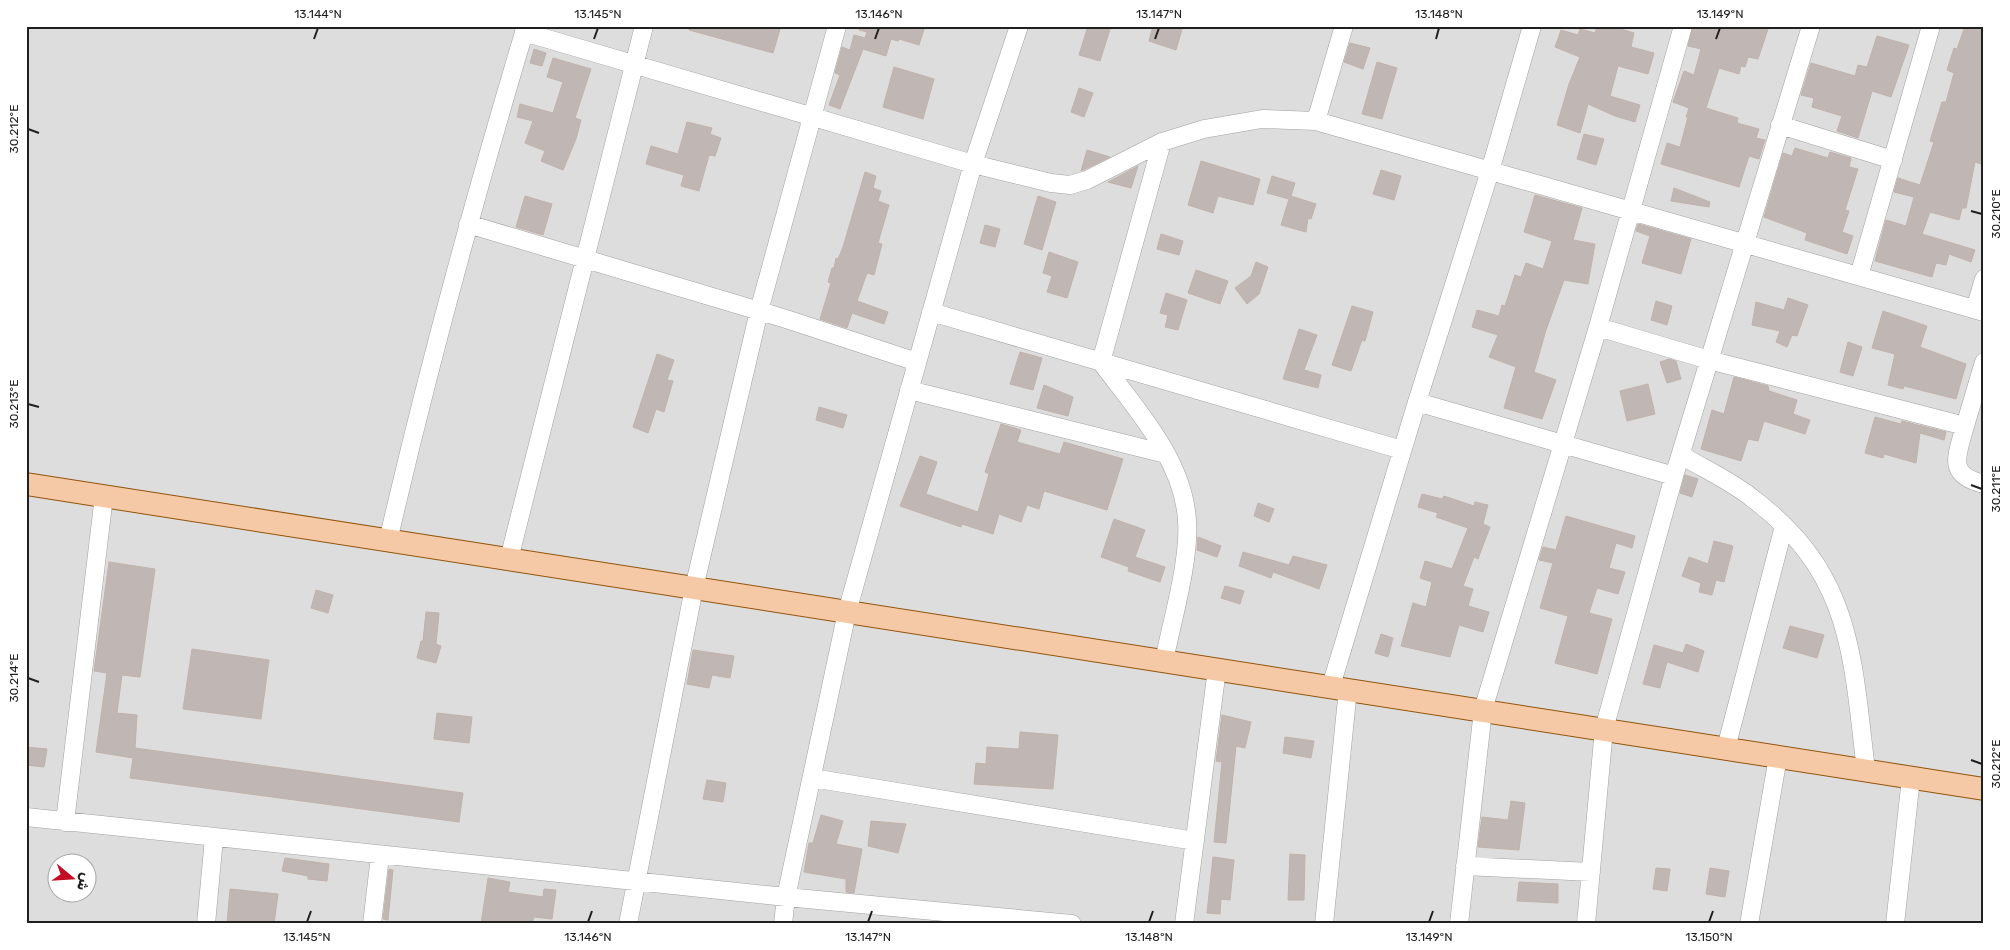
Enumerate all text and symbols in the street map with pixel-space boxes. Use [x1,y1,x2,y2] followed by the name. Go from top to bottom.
[294,7,342,21] text: 13.144°N
[574,7,622,21] text: 13.145°N
[855,7,903,21] text: 13.146°N
[1136,7,1182,21] text: 13.147°N
[1415,7,1463,21] text: 13.148°N
[1696,7,1744,21] text: 13.149°N
[7,105,21,153] text: 30.212°E
[1989,189,2003,239] text: 30.210°E
[7,380,21,429] text: 30.213°E
[1989,466,2003,512] text: 30.211°E
[7,653,21,703] text: 30.214°E
[1989,740,2003,788] text: 30.212°E
[48,852,98,902] north arrow
[73,871,95,893] text: ش
[283,930,331,944] text: 13.145°N
[564,930,612,944] text: 13.146°N
[845,930,891,944] text: 13.147°N
[1125,930,1173,944] text: 13.148°N
[1405,930,1453,944] text: 13.149°N
[1685,930,1733,944] text: 13.150°N

